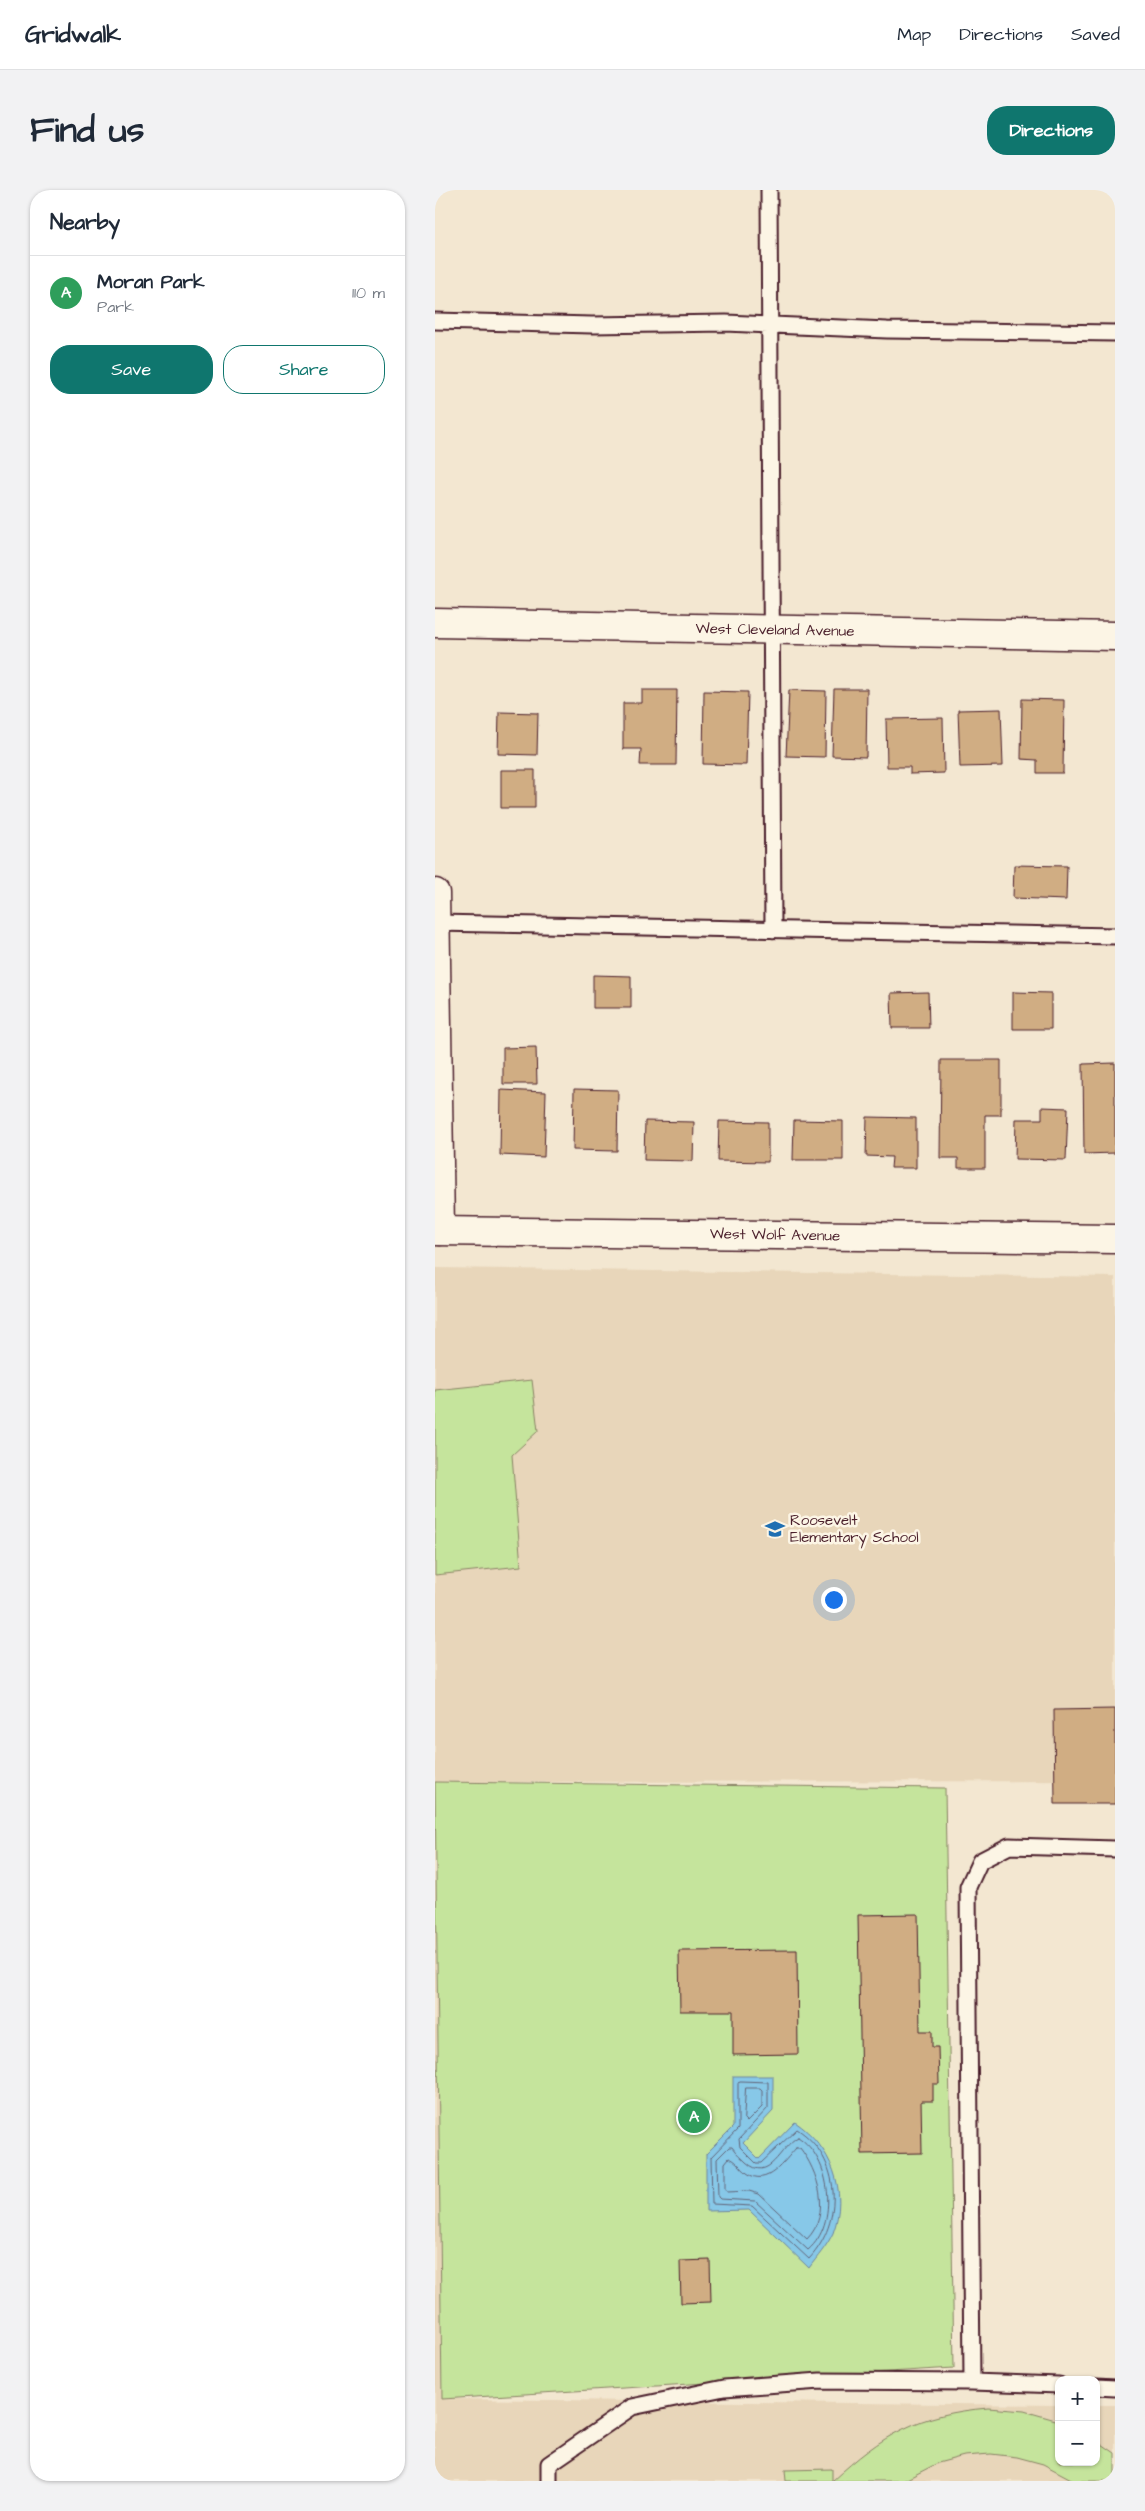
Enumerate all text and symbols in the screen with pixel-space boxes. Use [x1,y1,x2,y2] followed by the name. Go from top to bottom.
[25,18,121,52] text: Gridwalk
[897,22,931,47] text: Map
[959,22,1043,47] text: Directions
[1071,22,1120,47] text: Saved
[30,106,144,155] text: Find us
[987,106,1115,155] button: Directions
[50,208,120,237] text: Nearby
[97,269,205,296] text: Moran Park
[61,282,71,304] text: A
[352,282,385,304] text: 110 m
[97,296,134,318] text: Park
[50,345,213,394] button: Save
[223,345,385,394] button: Share
[695,618,855,642] street label: West Cleveland Avenue
[710,1223,840,1247] street label: West Wolf Avenue
[790,1510,919,1549] place label: Roosevelt Elementary School
[764,1518,786,1540] school or university icon: Roosevelt Elementary School
[821,1587,847,1613] your location
[678,2098,710,2136] pin: A
[1055,2376,1100,2466] map controls
[1055,2376,1100,2421] button: +
[1055,2421,1100,2466] button: −

